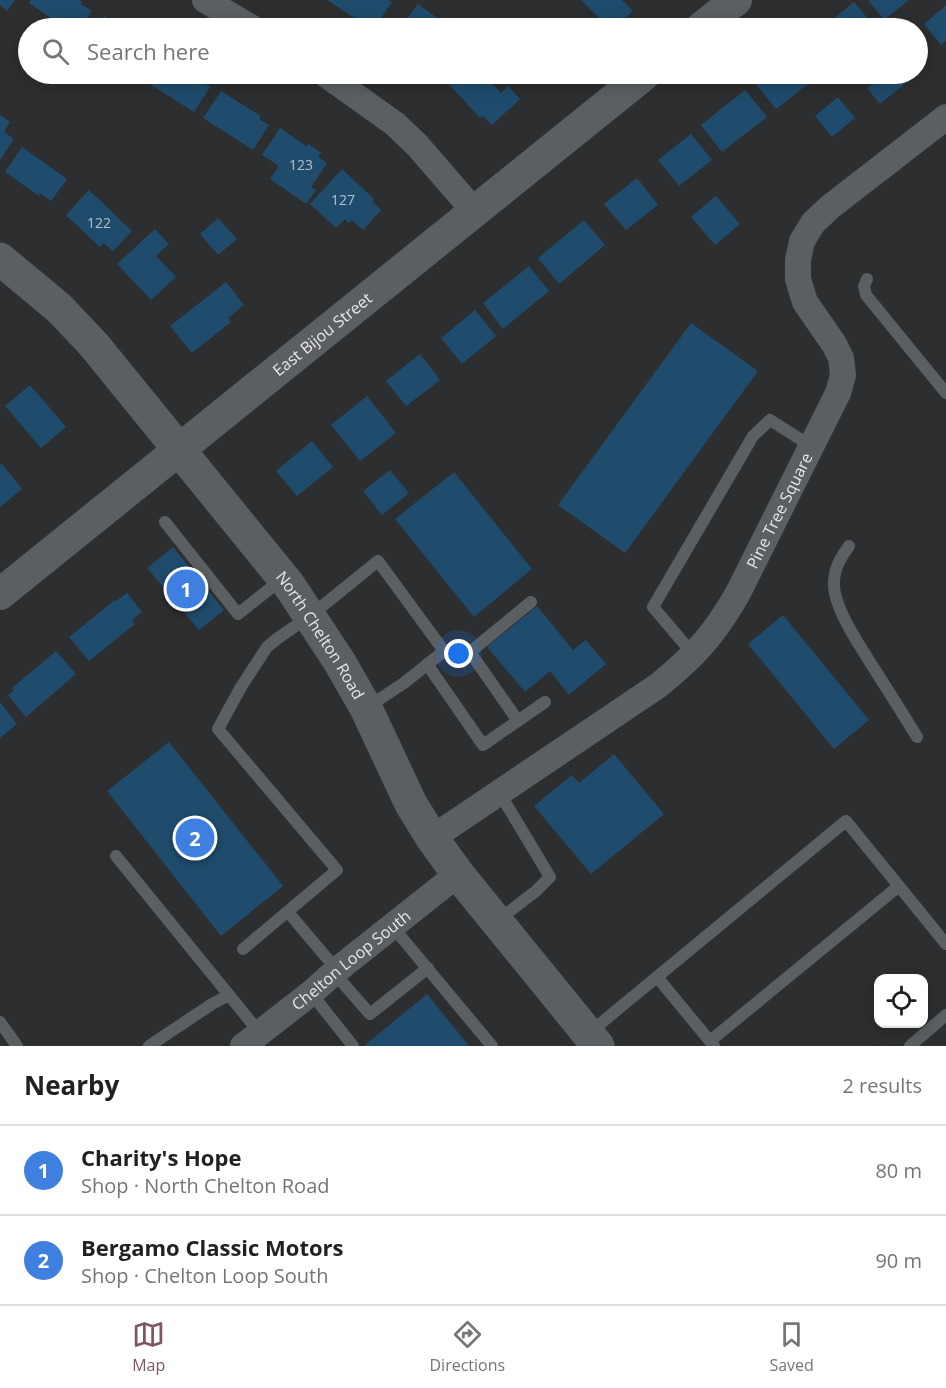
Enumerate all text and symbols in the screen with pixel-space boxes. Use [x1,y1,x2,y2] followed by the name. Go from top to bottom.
[18,18,928,84] search box
[39,35,72,68] icon: search
[87,36,210,66] text: Search here
[289,155,313,174] house number: 123
[331,190,355,209] house number: 127
[87,213,111,232] house number: 122
[268,287,377,381] street label: East Bijou Street
[741,449,817,572] street label: Pine Tree Square
[166,566,206,612] pin: 1
[271,566,370,703] street label: North Chelton Road
[444,639,473,668] your location
[176,816,214,860] pin: 2
[287,905,415,1015] street label: Chelton Loop South
[874,974,928,1028] map controls
[874,974,928,1028] button: locate
[24,1067,119,1103] text: Nearby
[842,1072,922,1099] text: 2 results
[81,1142,241,1172] text: Charity's Hope
[38,1157,49,1184] text: 1
[875,1157,922,1184] text: 80 m
[81,1172,330,1199] text: Shop · North Chelton Road
[81,1232,344,1262] text: Bergamo Classic Motors
[38,1247,49,1274] text: 2
[875,1247,922,1274] text: 90 m
[81,1262,329,1289] text: Shop · Chelton Loop South
[132,1318,165,1376] tab: Map
[430,1318,505,1376] tab: Directions
[769,1318,814,1376] tab: Saved

